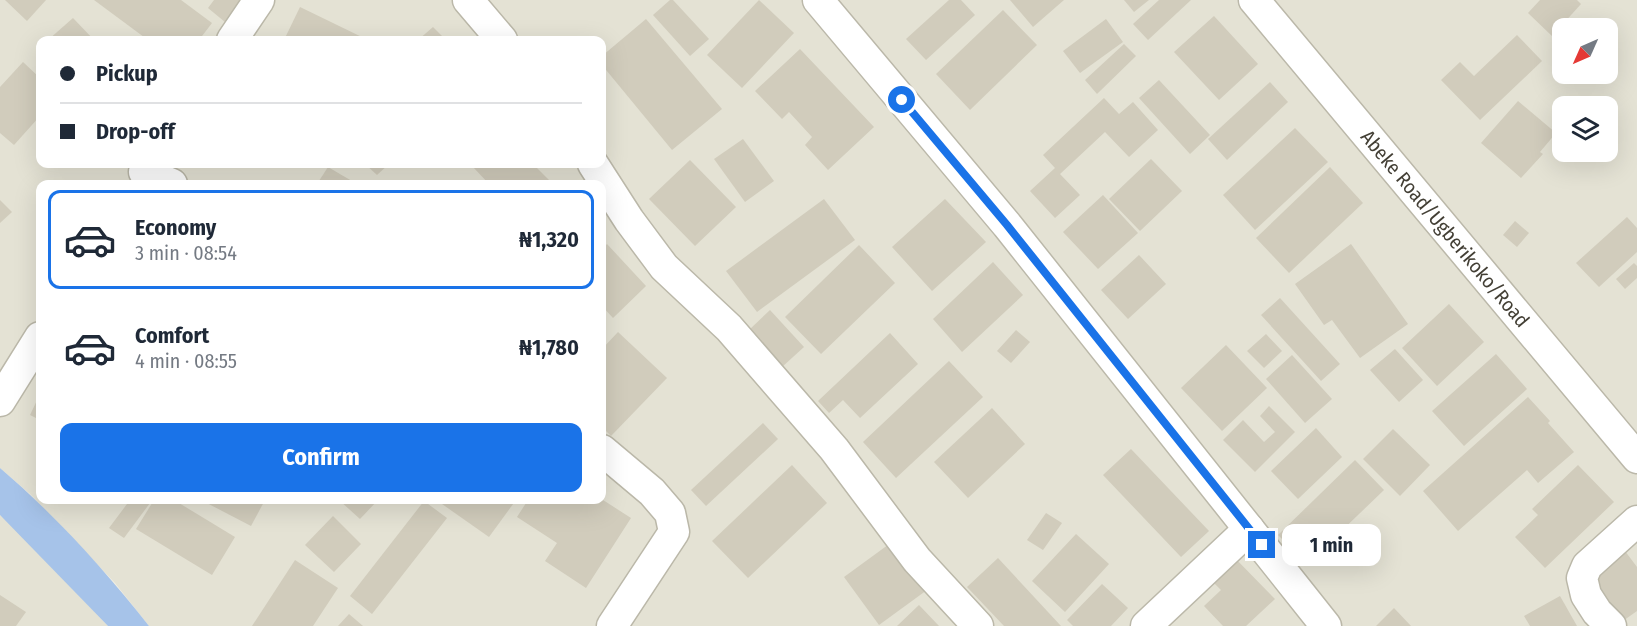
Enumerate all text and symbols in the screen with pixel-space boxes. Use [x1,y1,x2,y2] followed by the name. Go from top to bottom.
[1552,18,1618,84] north arrow
[1552,18,1618,162] map controls
[96,60,158,87] text: Pickup
[888,86,915,113] route start
[1552,96,1618,162] button: layers
[96,118,175,145] text: Drop-off
[1356,125,1534,332] street label: Abeke Road/Ugberikoko/Road
[63,213,117,267] icon: car
[135,214,216,241] text: Economy
[519,226,579,253] text: ₦1,320
[135,241,237,265] text: 3 min · 08:54
[63,321,117,375] icon: car
[135,322,209,349] text: Comfort
[519,334,579,361] text: ₦1,780
[135,349,237,373] text: 4 min · 08:55
[60,423,582,492] button: Confirm
[1283,524,1382,566] callout: 1 min
[1248,531,1275,558] route end
[1310,533,1353,557] text: 1 min

